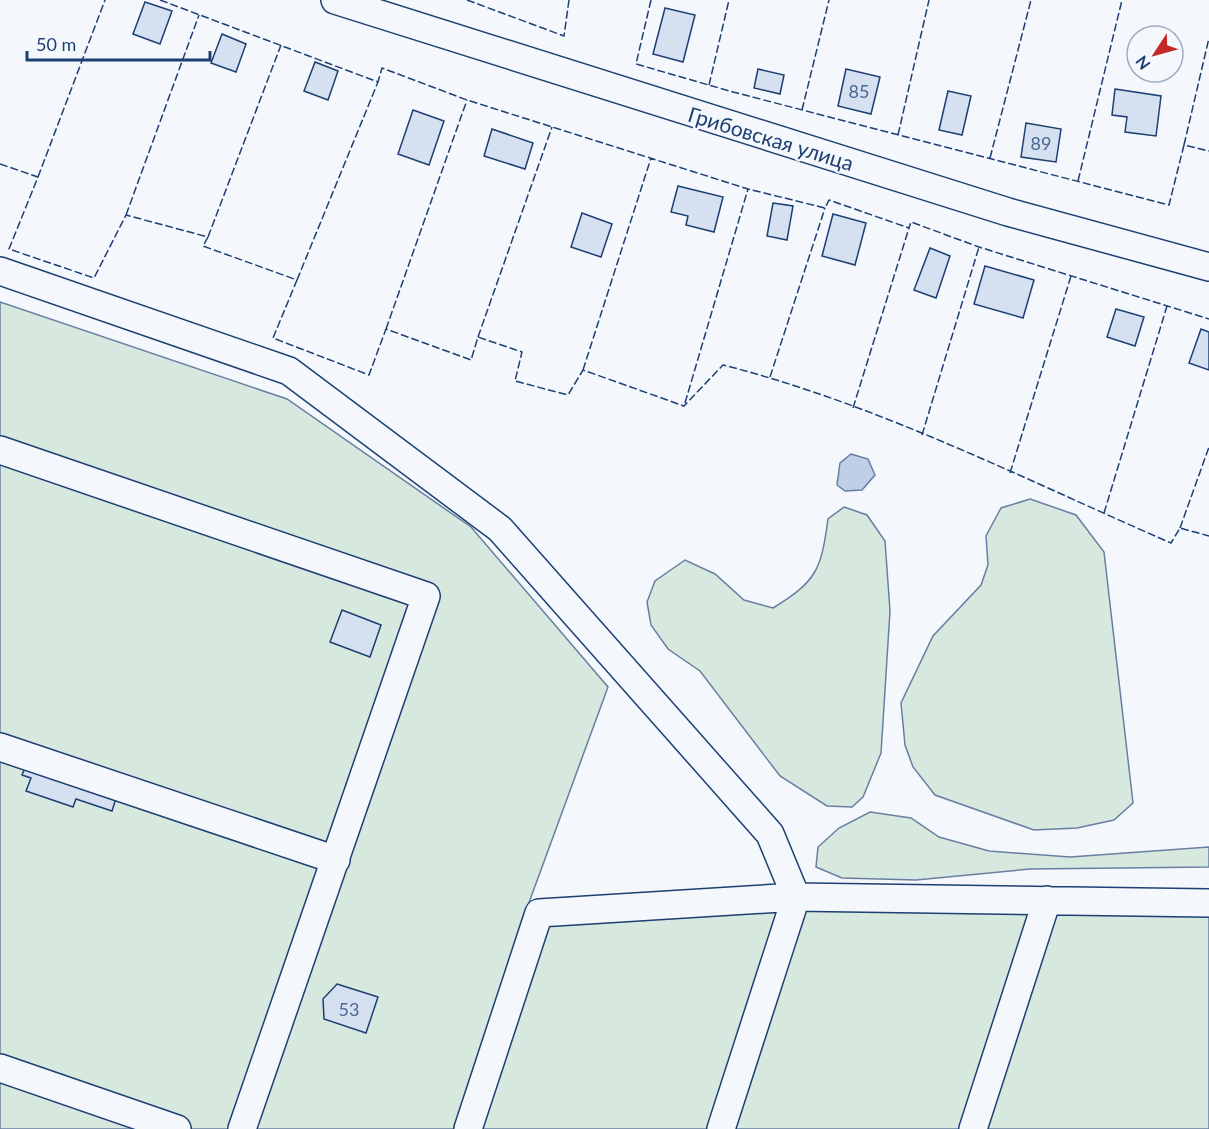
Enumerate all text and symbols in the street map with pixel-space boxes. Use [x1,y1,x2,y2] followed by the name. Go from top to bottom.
[27,24,210,62] scale bar
[1125,24,1185,84] north arrow
[36,33,76,55] text: 50 m
[1131,53,1154,74] text: N
[849,80,869,102] house number: 85
[685,101,857,175] street label: Грибовская улица
[1031,132,1051,154] house number: 89
[339,998,359,1020] house number: 53

